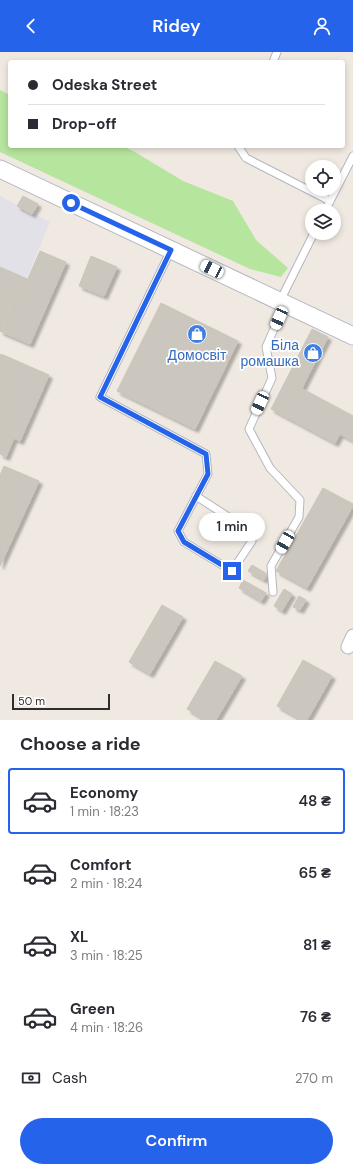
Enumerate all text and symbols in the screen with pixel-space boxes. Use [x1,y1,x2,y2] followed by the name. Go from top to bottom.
[152,14,201,38] text: Ridey
[20,15,42,37] icon: back
[311,15,333,37] icon: person
[52,75,157,95] text: Odeska Street
[52,114,117,134] text: Drop-off
[305,160,341,240] map controls
[305,160,341,196] button: locate
[62,194,80,212] route start
[305,204,341,240] button: layers
[199,258,225,280] car
[269,305,289,331] car
[186,323,208,345] shop icon: Домосвіт
[241,336,299,370] place label: Біла ромашка
[302,342,324,364] shop icon: Біла ромашка
[168,346,227,364] place label: Домосвіт
[249,390,271,416] car
[199,513,265,541] callout: 1 min
[216,518,248,535] text: 1 min
[274,529,296,555] car
[223,562,241,580] route end
[12,692,110,711] scale bar
[18,694,45,708] text: 50 m
[20,732,141,756] text: Choose a ride
[22,783,58,819] icon: car
[70,783,138,803] text: Economy
[298,791,331,811] text: 48 ₴
[70,803,139,820] text: 1 min · 18:23
[22,855,58,891] icon: car
[70,855,131,875] text: Comfort
[299,863,331,883] text: 65 ₴
[70,875,142,892] text: 2 min · 18:24
[22,927,58,963] icon: car
[70,927,88,947] text: XL
[303,935,331,955] text: 81 ₴
[70,947,143,964] text: 3 min · 18:25
[22,999,58,1035] icon: car
[70,999,115,1019] text: Green
[300,1007,331,1027] text: 76 ₴
[70,1019,143,1036] text: 4 min · 18:26
[20,1067,42,1089] icon: cash
[52,1068,87,1088] text: Cash
[295,1070,333,1087] text: 270 m
[20,1118,333,1164] button: Confirm

